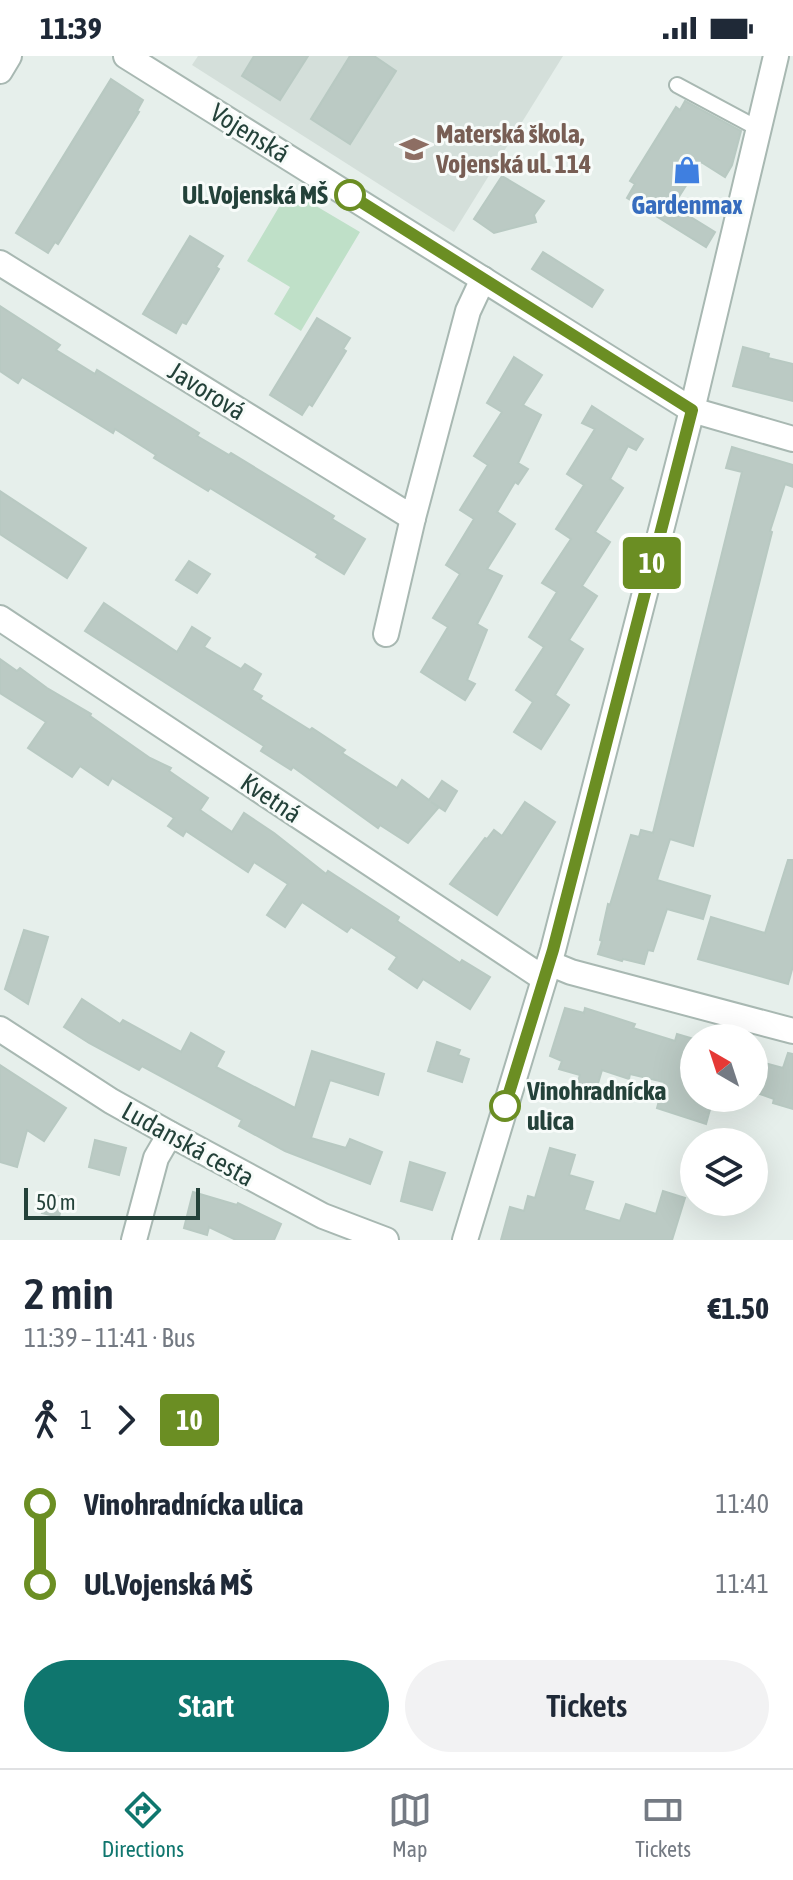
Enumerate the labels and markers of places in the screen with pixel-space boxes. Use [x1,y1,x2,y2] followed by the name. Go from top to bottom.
[435,119,591,179] place label: Materská škola, Vojenská ul. 114
[399,134,429,164] school or university icon: Materská škola, Vojenská ul. 114
[672,155,702,185] shop icon: Gardenmax
[182,180,328,210] place label: Ul.Vojenská MŠ
[335,180,365,210] marker: Ul.Vojenská MŠ
[631,190,743,220] place label: Gardenmax
[526,1076,666,1136] place label: Vinohradnícka ulica
[490,1091,520,1121] marker: Vinohradnícka ulica

